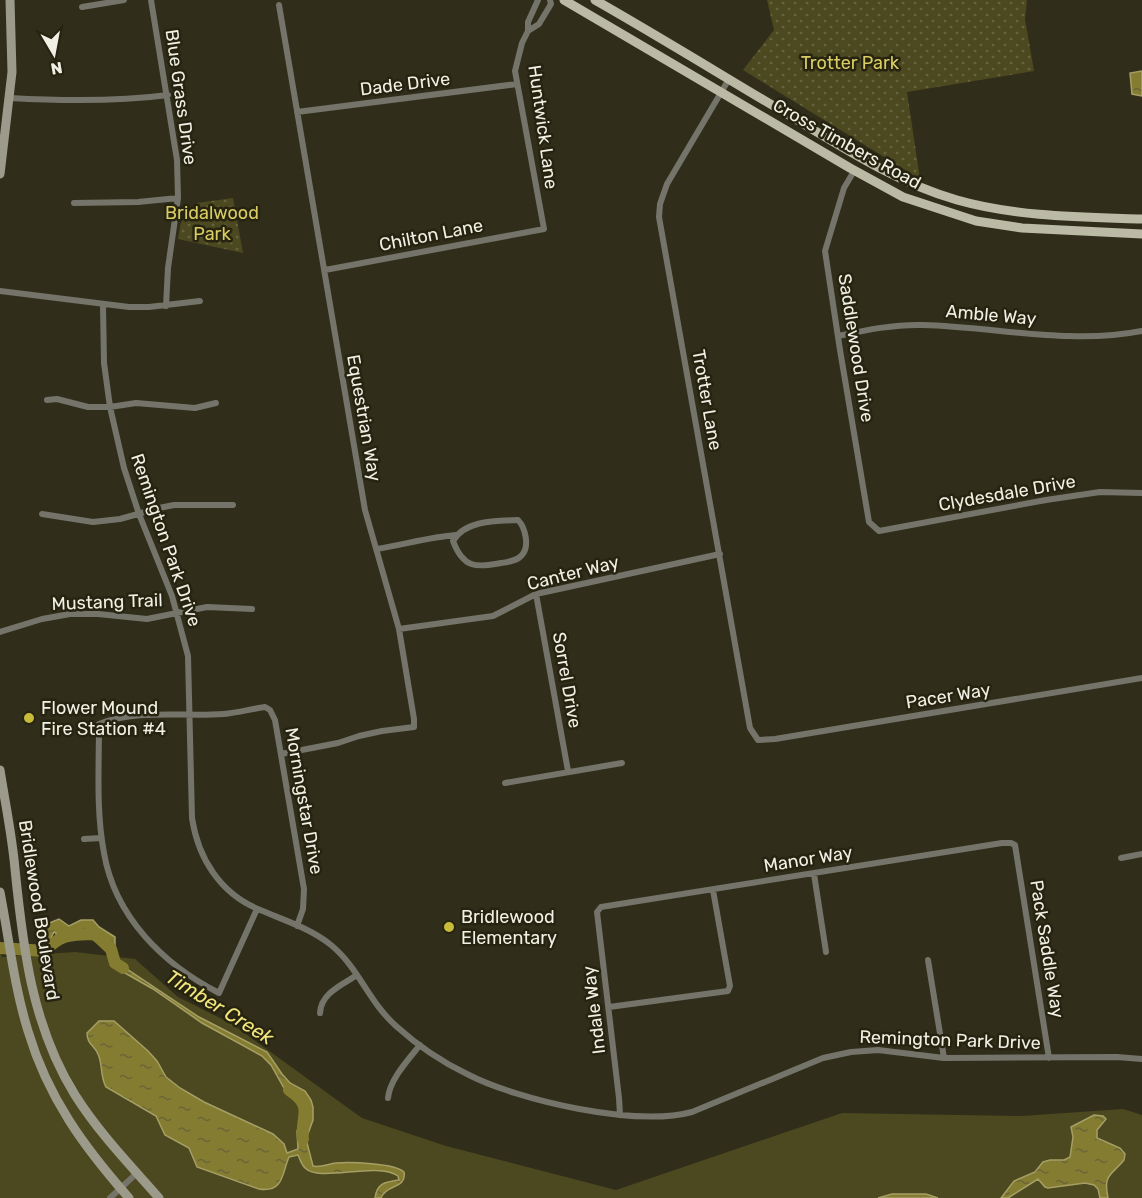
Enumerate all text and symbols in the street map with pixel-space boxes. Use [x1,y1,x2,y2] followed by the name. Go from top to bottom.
[24,24,84,84] north arrow
[161,28,201,166] street label: Blue Grass Drive
[801,52,900,74] park label: Trotter Park
[49,58,64,79] text: N
[523,64,563,190] street label: Huntwick Lane
[359,68,451,100] street label: Dade Drive
[769,94,925,194] street label: Cross Timbers Road
[165,202,259,245] park label: Bridalwood Park
[377,214,485,256] street label: Chilton Lane
[833,272,879,424] street label: Saddlewood Drive
[945,300,1037,330] street label: Amble Way
[687,348,727,452] street label: Trotter Lane
[342,353,386,483] street label: Equestrian Way
[126,451,206,629] street label: Remington Park Drive
[937,470,1077,516] street label: Clydesdale Drive
[525,551,621,595] street label: Canter Way
[51,589,163,615] street label: Mustang Trail
[548,630,586,730] street label: Sorrel Drive
[904,678,992,714] street label: Pacer Way
[41,697,166,740] place label: Flower Mound Fire Station #4
[22,711,36,725] marker: Flower Mound Fire Station #4
[280,726,328,876] street label: Morningstar Drive
[14,818,64,1002] street label: Bridlewood Boulevard
[762,841,854,877] street label: Manor Way
[1025,878,1069,1020] street label: Pack Saddle Way
[461,906,557,949] place label: Bridlewood Elementary
[442,920,456,934] marker: Bridlewood Elementary
[162,964,279,1050] water label: Timber Creek
[578,965,610,1055] street label: Indale Way
[859,1026,1041,1054] street label: Remington Park Drive

